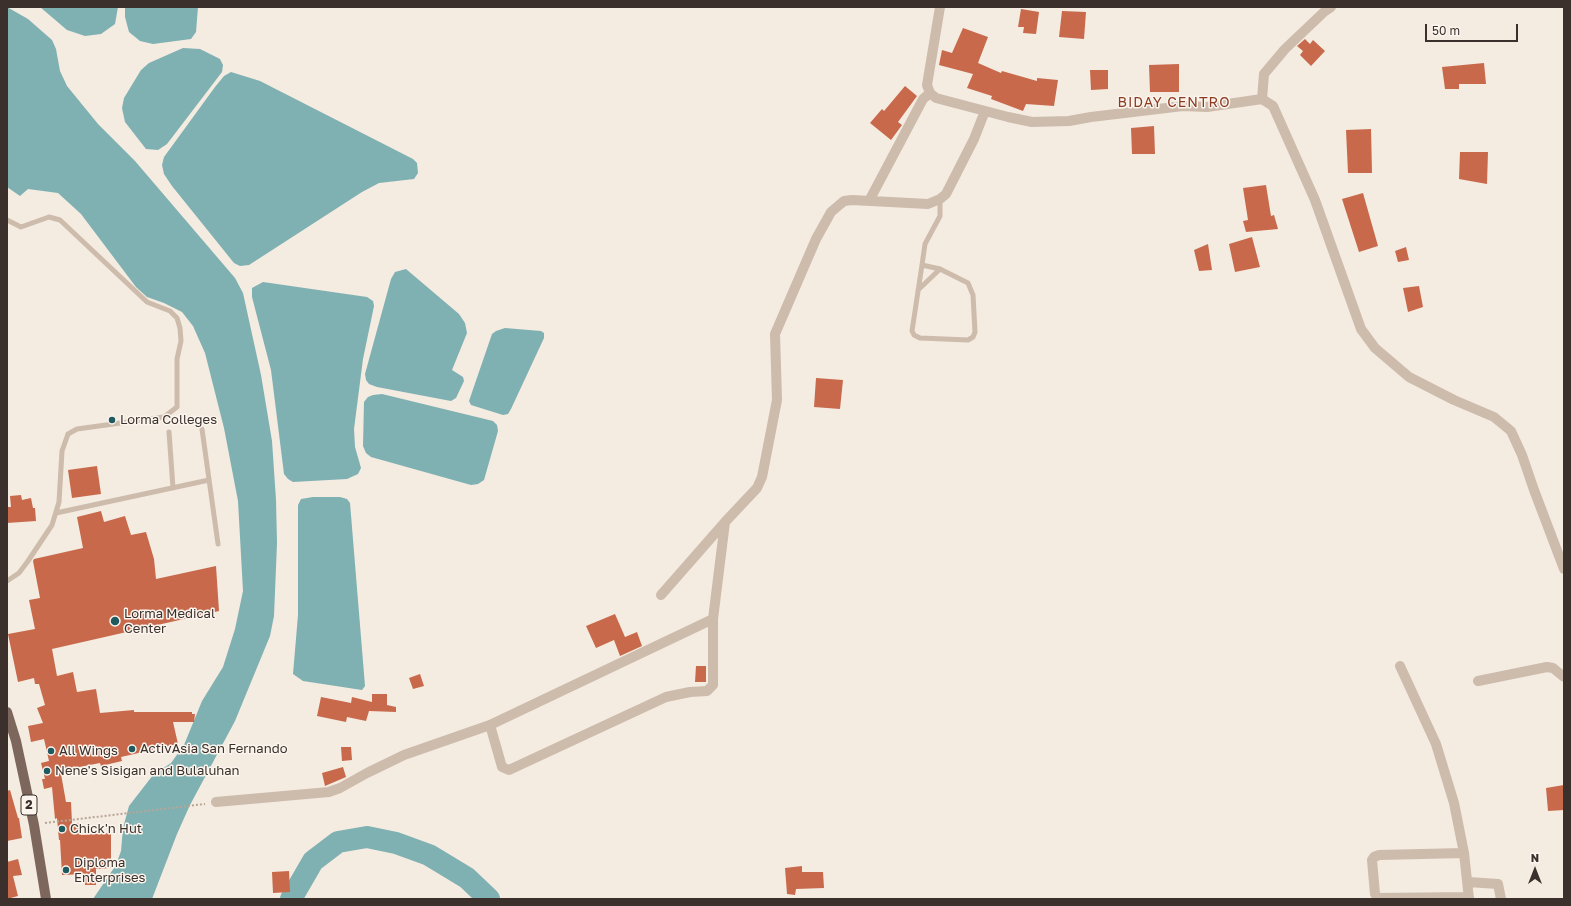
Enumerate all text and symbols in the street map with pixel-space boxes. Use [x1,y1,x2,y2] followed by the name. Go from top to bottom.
[1427,16,1520,42] scale bar
[1432,23,1460,38] text: 50 m
[1118,95,1230,111] district label: BIDAY CENTRO
[120,412,217,428] place label: Lorma Colleges
[107,415,117,425] marker: Lorma Colleges
[124,606,215,637] place label: Lorma Medical Center
[109,615,121,627] marker: Lorma Medical Center
[140,741,287,757] place label: ActivAsia San Fernando
[59,743,118,759] place label: All Wings
[127,744,137,754] marker: ActivAsia San Fernando
[46,746,56,756] marker: All Wings
[55,763,240,779] place label: Nene's Sisigan and Bulaluhan
[42,766,52,776] marker: Nene's Sisigan and Bulaluhan
[21,795,37,815] road number: 2
[70,821,142,837] place label: Chick'n Hut
[57,824,67,834] marker: Chick'n Hut
[1515,850,1555,890] north arrow
[1531,851,1539,864] text: N
[74,855,145,886] place label: Diploma Enterprises
[61,865,71,875] marker: Diploma Enterprises

